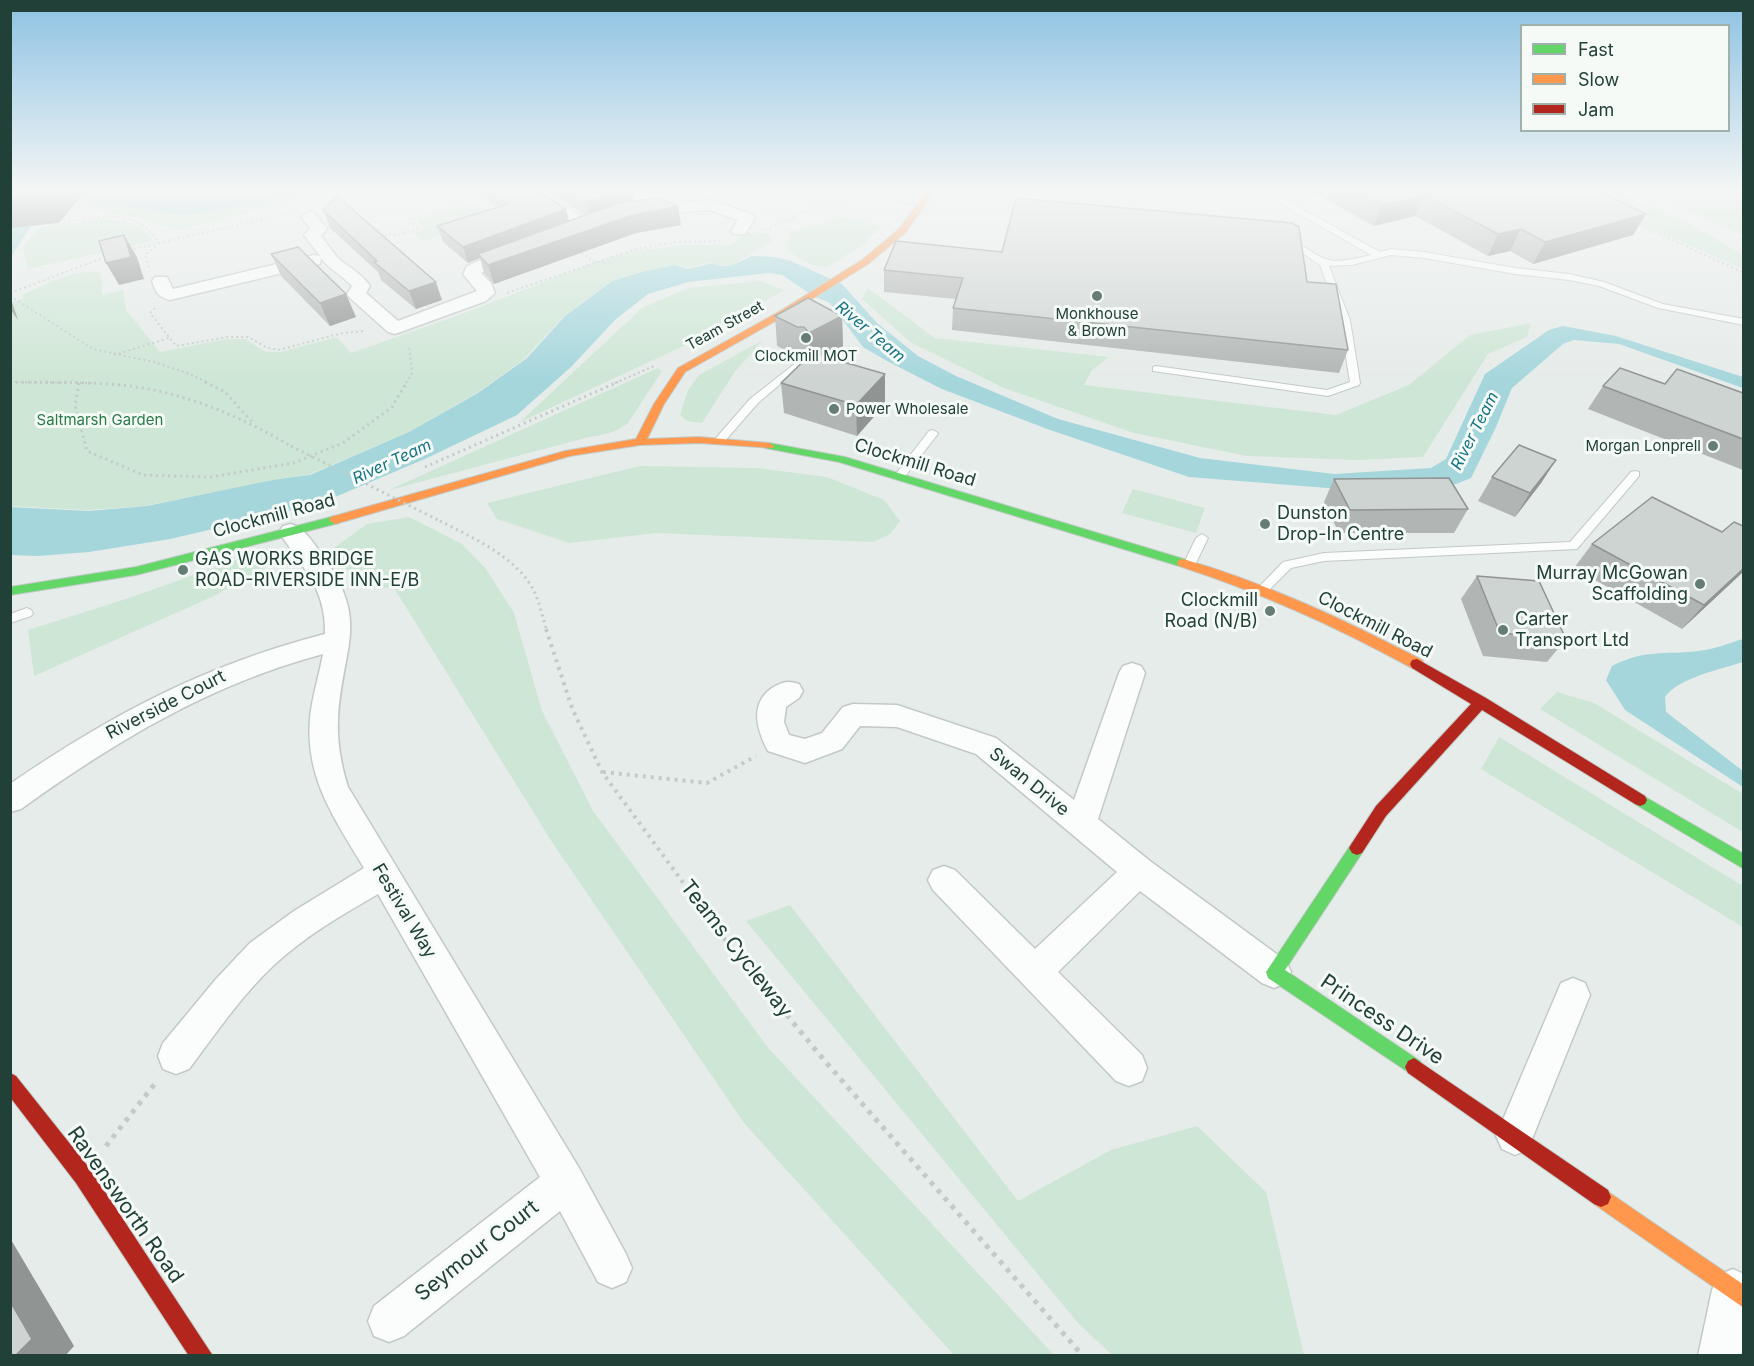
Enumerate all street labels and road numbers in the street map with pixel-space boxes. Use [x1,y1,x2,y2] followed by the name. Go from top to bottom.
[683,297,767,355] street label: Team Street
[852,434,978,492] street label: Clockmill Road
[210,489,338,543] street label: Clockmill Road
[1314,587,1436,663] street label: Clockmill Road
[103,666,229,744] street label: Riverside Court
[985,743,1073,821] street label: Swan Drive
[367,860,441,962] street label: Festival Way
[674,875,798,1023] street label: Teams Cycleway
[1315,969,1449,1071] street label: Princess Drive
[61,1122,189,1288] street label: Ravensworth Road
[410,1195,544,1307] street label: Seymour Court

